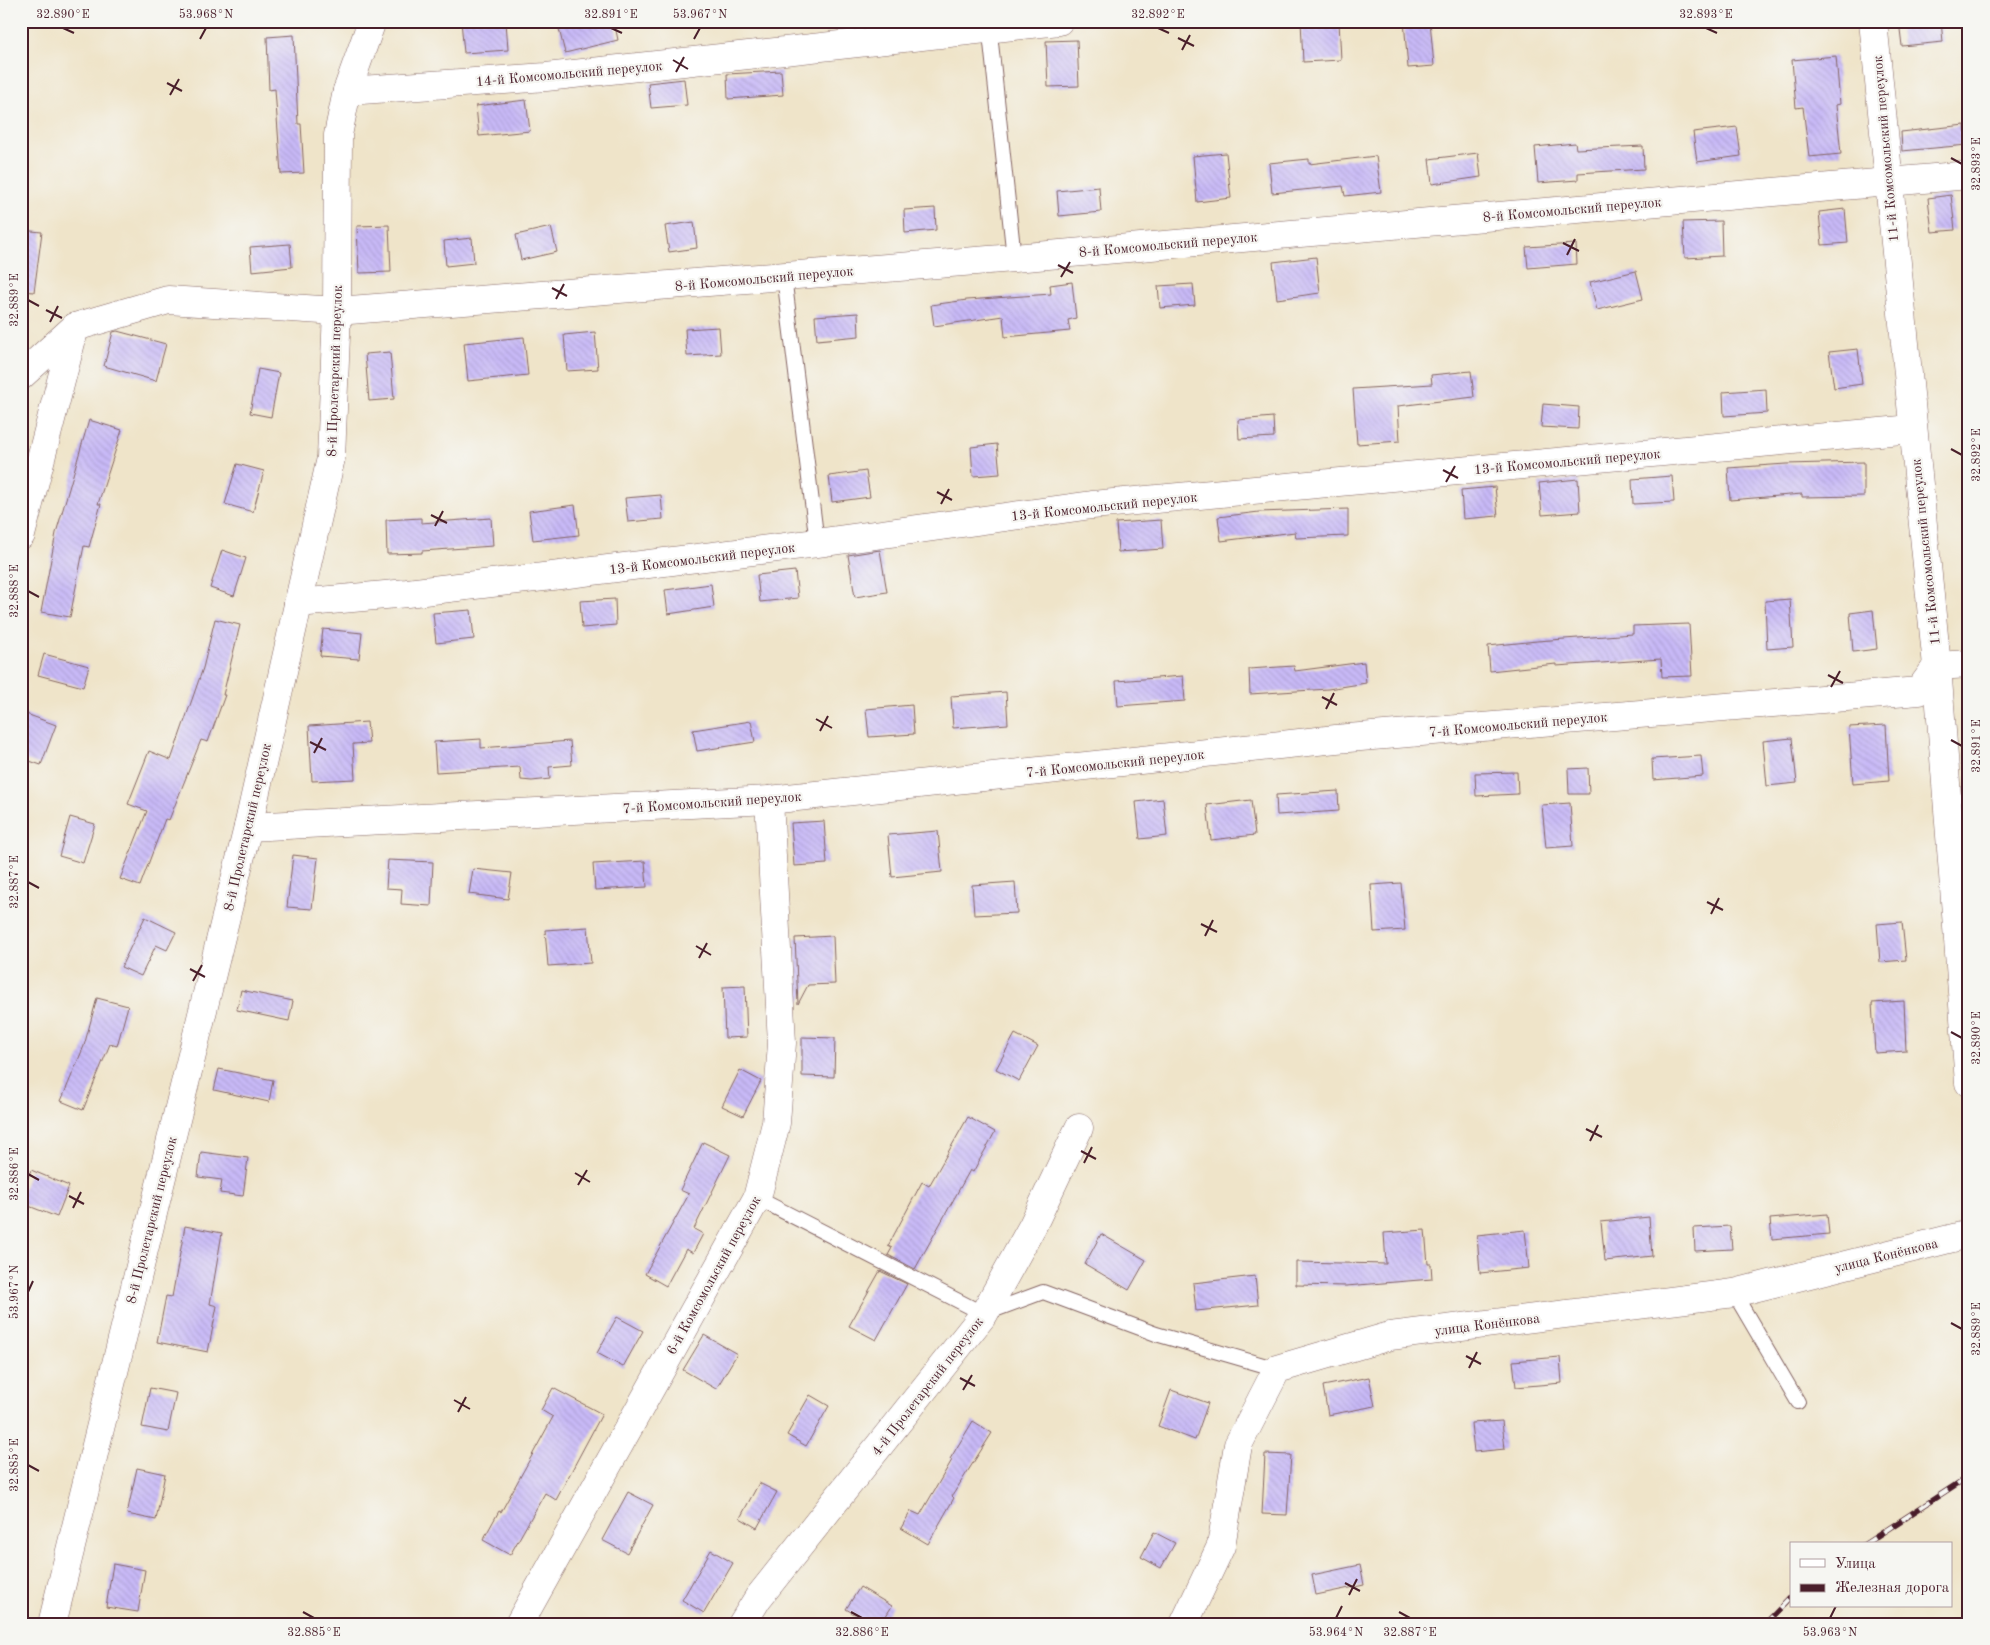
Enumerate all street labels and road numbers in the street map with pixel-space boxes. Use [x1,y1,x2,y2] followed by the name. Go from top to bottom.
[1871,55,1901,243] street label: 11-й Комсомольский переулок
[475,59,663,89] street label: 14-й Комсомольский переулок
[1482,195,1662,225] street label: 8-й Комсомольский переулок
[1078,230,1258,260] street label: 8-й Комсомольский переулок
[674,264,854,294] street label: 8-й Комсомольский переулок
[325,285,345,457] street label: 8-й Пролетарский переулок
[1473,447,1661,477] street label: 13-й Комсомольский переулок
[1909,458,1943,646] street label: 11-й Комсомольский переулок
[1010,490,1198,524] street label: 13-й Комсомольский переулок
[608,541,796,577] street label: 13-й Комсомольский переулок
[1428,710,1608,740] street label: 7-й Комсомольский переулок
[222,742,274,913] street label: 8-й Пролетарский переулок
[1025,748,1205,780] street label: 7-й Комсомольский переулок
[622,790,802,816] street label: 7-й Комсомольский переулок
[124,1135,180,1305] street label: 8-й Пролетарский переулок
[664,1194,763,1357] street label: 6-й Комсомольский переулок
[1833,1236,1940,1276] street label: улица Конёнкова
[1434,1312,1541,1338] street label: улица Конёнкова
[869,1315,986,1459] street label: 4-й Пролетарский переулок

